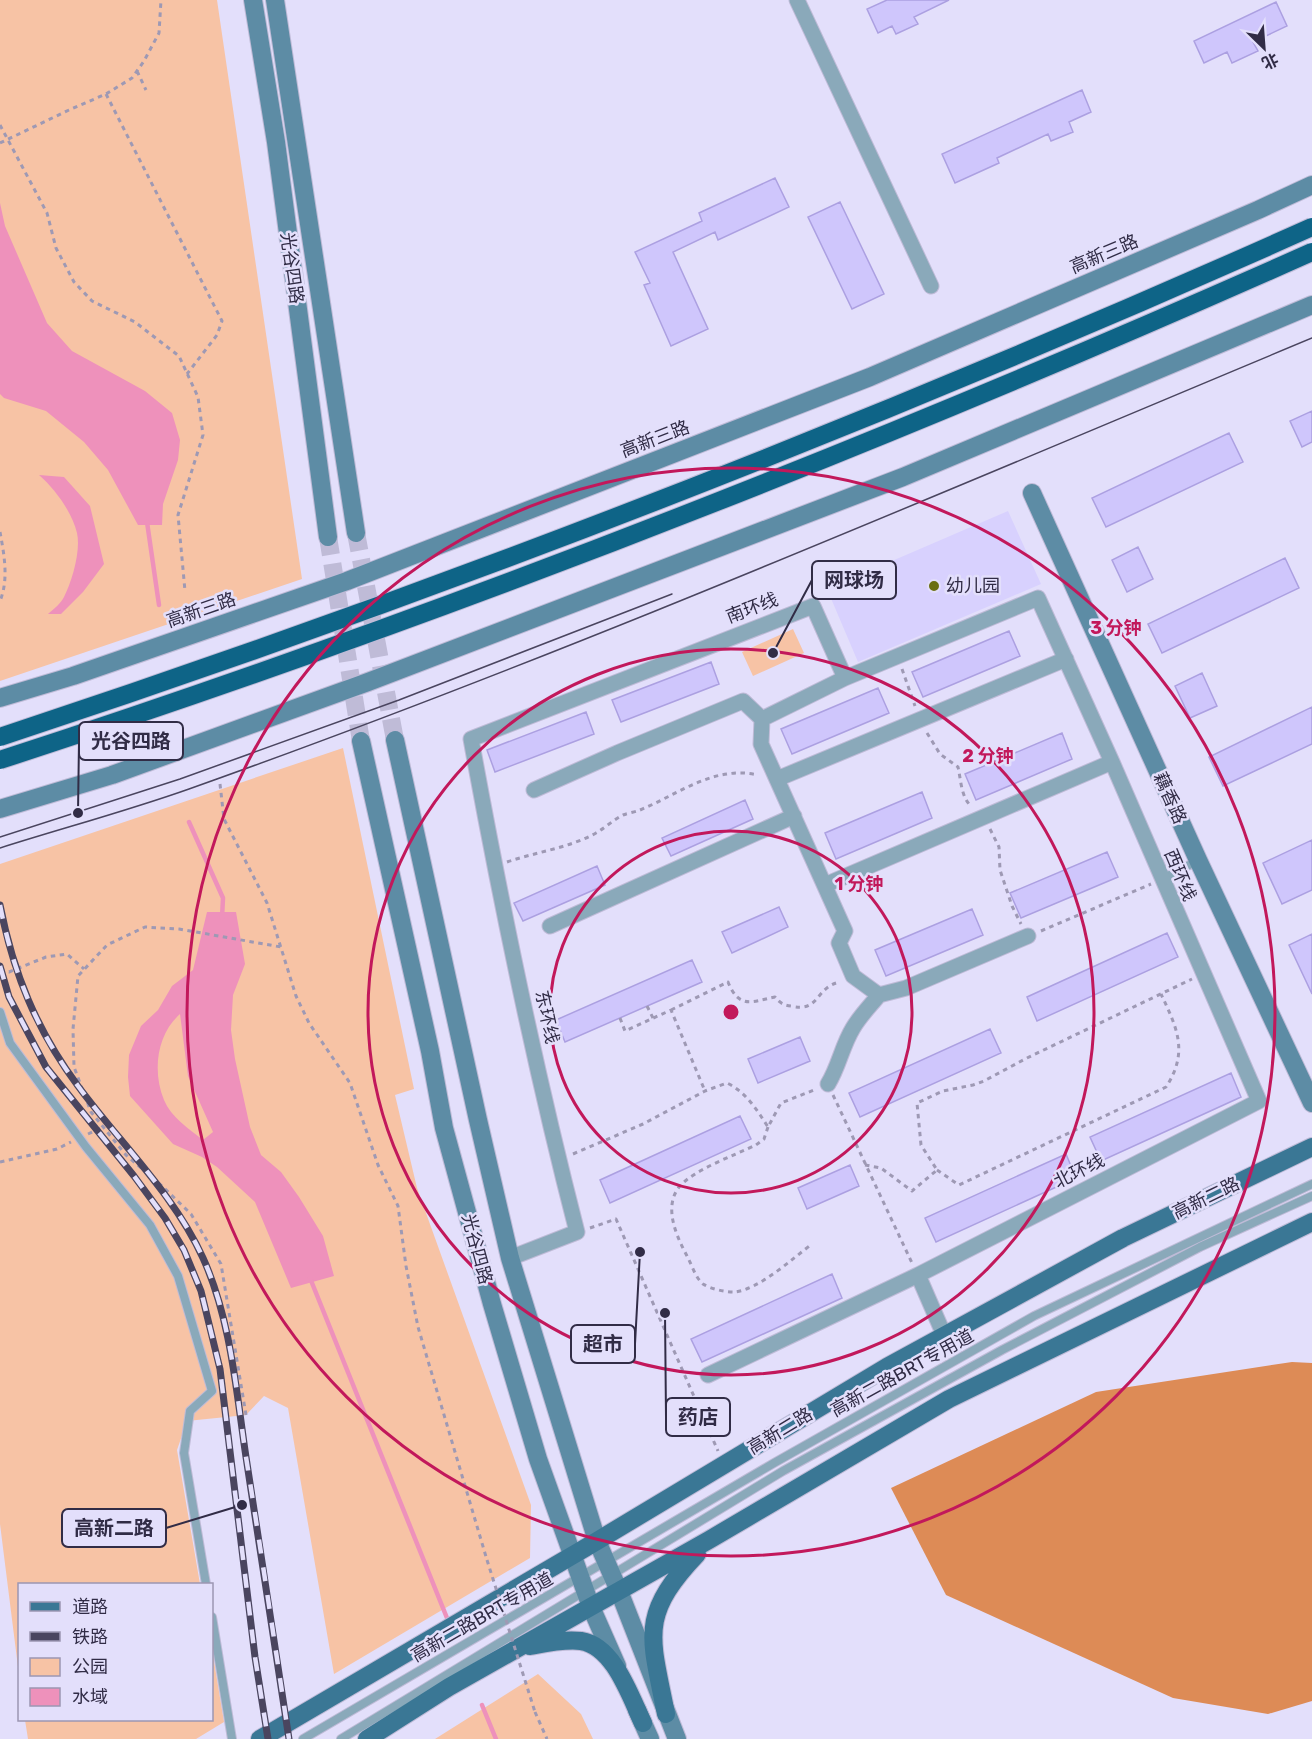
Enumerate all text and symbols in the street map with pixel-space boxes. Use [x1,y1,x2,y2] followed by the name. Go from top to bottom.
[1234,18,1294,78] north arrow
[1259,49,1281,73] text: 北
[1067,230,1141,278] street label: 高新三路
[276,231,308,305] street label: 光谷四路
[617,416,693,462] street label: 高新三路
[812,561,896,599] callout: 网球场
[824,568,884,592] text: 网球场
[946,575,1000,597] place label: 幼儿园
[927,579,941,593] marker: 幼儿园
[163,588,239,632] street label: 高新三路
[723,588,781,628] street label: 南环线
[1090,617,1142,639] text: 3 分钟
[79,722,183,760] callout: 光谷四路
[91,729,171,753] text: 光谷四路
[962,745,1014,767] text: 2 分钟
[1149,769,1191,827] street label: 藕香路
[1159,846,1201,904] street label: 西环线
[835,873,883,895] text: 1 分钟
[531,988,563,1046] street label: 东环线
[721,1002,741,1022] centre of rings
[1050,1149,1108,1193] street label: 北环线
[1169,1172,1243,1224] street label: 高新二路
[457,1211,497,1287] street label: 光谷四路
[571,1325,635,1363] callout: 超市
[827,1325,977,1421] street label: 高新二路BRT专用道
[583,1332,623,1356] text: 超市
[666,1398,730,1436] callout: 药店
[743,1403,817,1459] street label: 高新二路
[678,1405,718,1429] text: 药店
[62,1509,166,1547] callout: 高新二路
[74,1516,154,1540] text: 高新二路
[407,1567,557,1667] street label: 高新二路BRT专用道
[18,1583,213,1721] legend
[72,1596,108,1618] text: 道路
[72,1626,108,1648] text: 铁路
[72,1656,108,1678] text: 公园
[72,1686,108,1708] text: 水域

